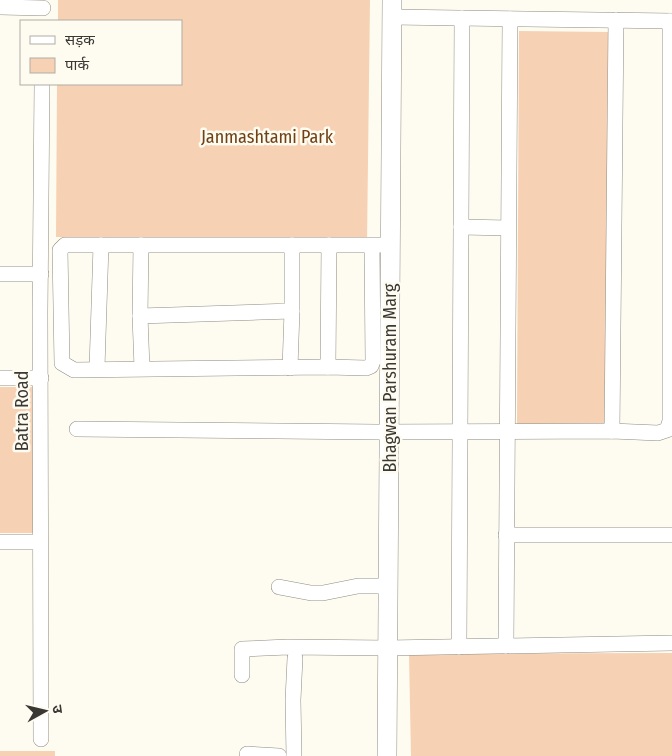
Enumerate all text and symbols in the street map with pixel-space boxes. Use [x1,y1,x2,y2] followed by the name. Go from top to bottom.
[20,20,182,85] legend
[65,31,95,49] text: सड़क
[65,56,89,74] text: पार्क
[201,126,334,148] park label: Janmashtami Park
[379,283,401,473] street label: Bhagwan Parshuram Marg
[11,371,33,451] street label: Batra Road
[20,686,70,736] north arrow
[48,704,66,715] text: उ

